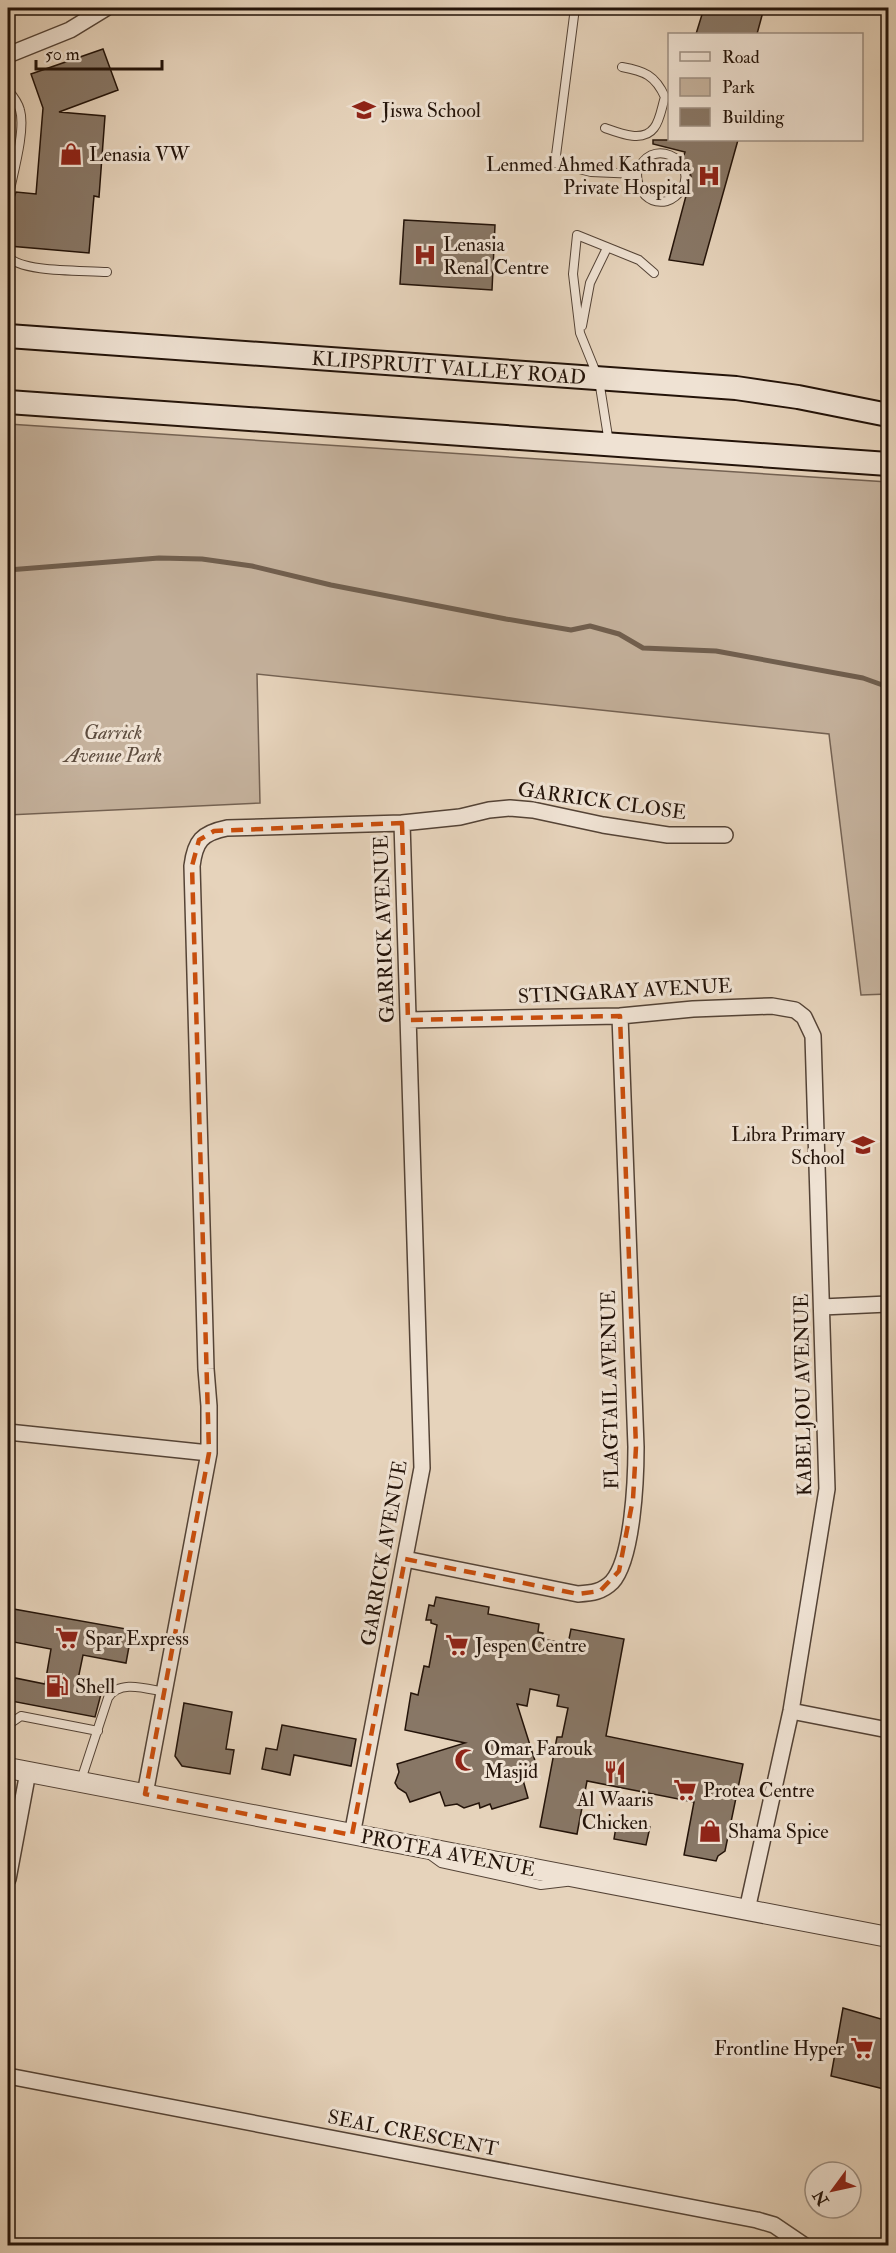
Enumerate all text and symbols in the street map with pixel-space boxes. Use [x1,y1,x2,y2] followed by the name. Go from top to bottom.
[36,33,162,71] scale bar
[668,33,863,141] legend
[45,43,80,66] text: 50 m
[722,46,760,69] text: Road
[722,76,755,99] text: Park
[351,97,377,123] school or university icon: Jiswa School
[381,98,481,123] place label: Jiswa School
[722,106,785,129] text: Building
[58,141,84,167] shop icon: Lenasia VW
[89,142,190,167] place label: Lenasia VW
[486,152,692,201] place label: Lenmed Ahmed Kathrada Private Hospital
[696,163,722,189] hospital icon: Lenmed Ahmed Kathrada Private Hospital
[443,232,549,280] place label: Lenasia Renal Centre
[412,242,438,268] hospital icon: Lenasia Renal Centre
[311,345,587,390] street label: KLIPSPRUIT VALLEY ROAD
[62,720,162,768] park label: Garrick Avenue Park
[516,777,688,825] street label: GARRICK CLOSE
[368,835,400,1023] street label: GARRICK AVENUE
[517,973,733,1009] street label: STINGARAY AVENUE
[731,1122,846,1170] place label: Libra Primary School
[850,1132,876,1158] school or university icon: Libra Primary School
[596,1290,624,1490] street label: FLAGTAIL AVENUE
[789,1294,817,1496] street label: KABELJOU AVENUE
[355,1458,413,1648] street label: GARRICK AVENUE
[54,1625,80,1651] supermarket icon: Spar Express
[85,1626,189,1652] place label: Spar Express
[444,1632,470,1658] supermarket icon: Jespen Centre
[474,1633,586,1659] place label: Jespen Centre
[44,1673,70,1699] fuel station icon: Shell
[75,1674,115,1699] place label: Shell
[484,1736,593,1784] place label: Omar Farouk Masjid
[453,1747,479,1773] mosque icon: Omar Farouk Masjid
[602,1759,628,1785] restaurant icon: Al Waaris Chicken
[672,1777,698,1803] supermarket icon: Protea Centre
[703,1778,814,1803] place label: Protea Centre
[576,1787,653,1835] place label: Al Waaris Chicken
[697,1818,723,1844] shop icon: Shama Spice
[728,1819,829,1845] place label: Shama Spice
[359,1824,537,1882] street label: PROTEA AVENUE
[849,2035,875,2061] supermarket icon: Frontline Hyper
[714,2036,845,2062] place label: Frontline Hyper
[326,2104,501,2162] street label: SEAL CRESCENT
[803,2160,863,2220] north arrow
[809,2186,834,2210] text: N

